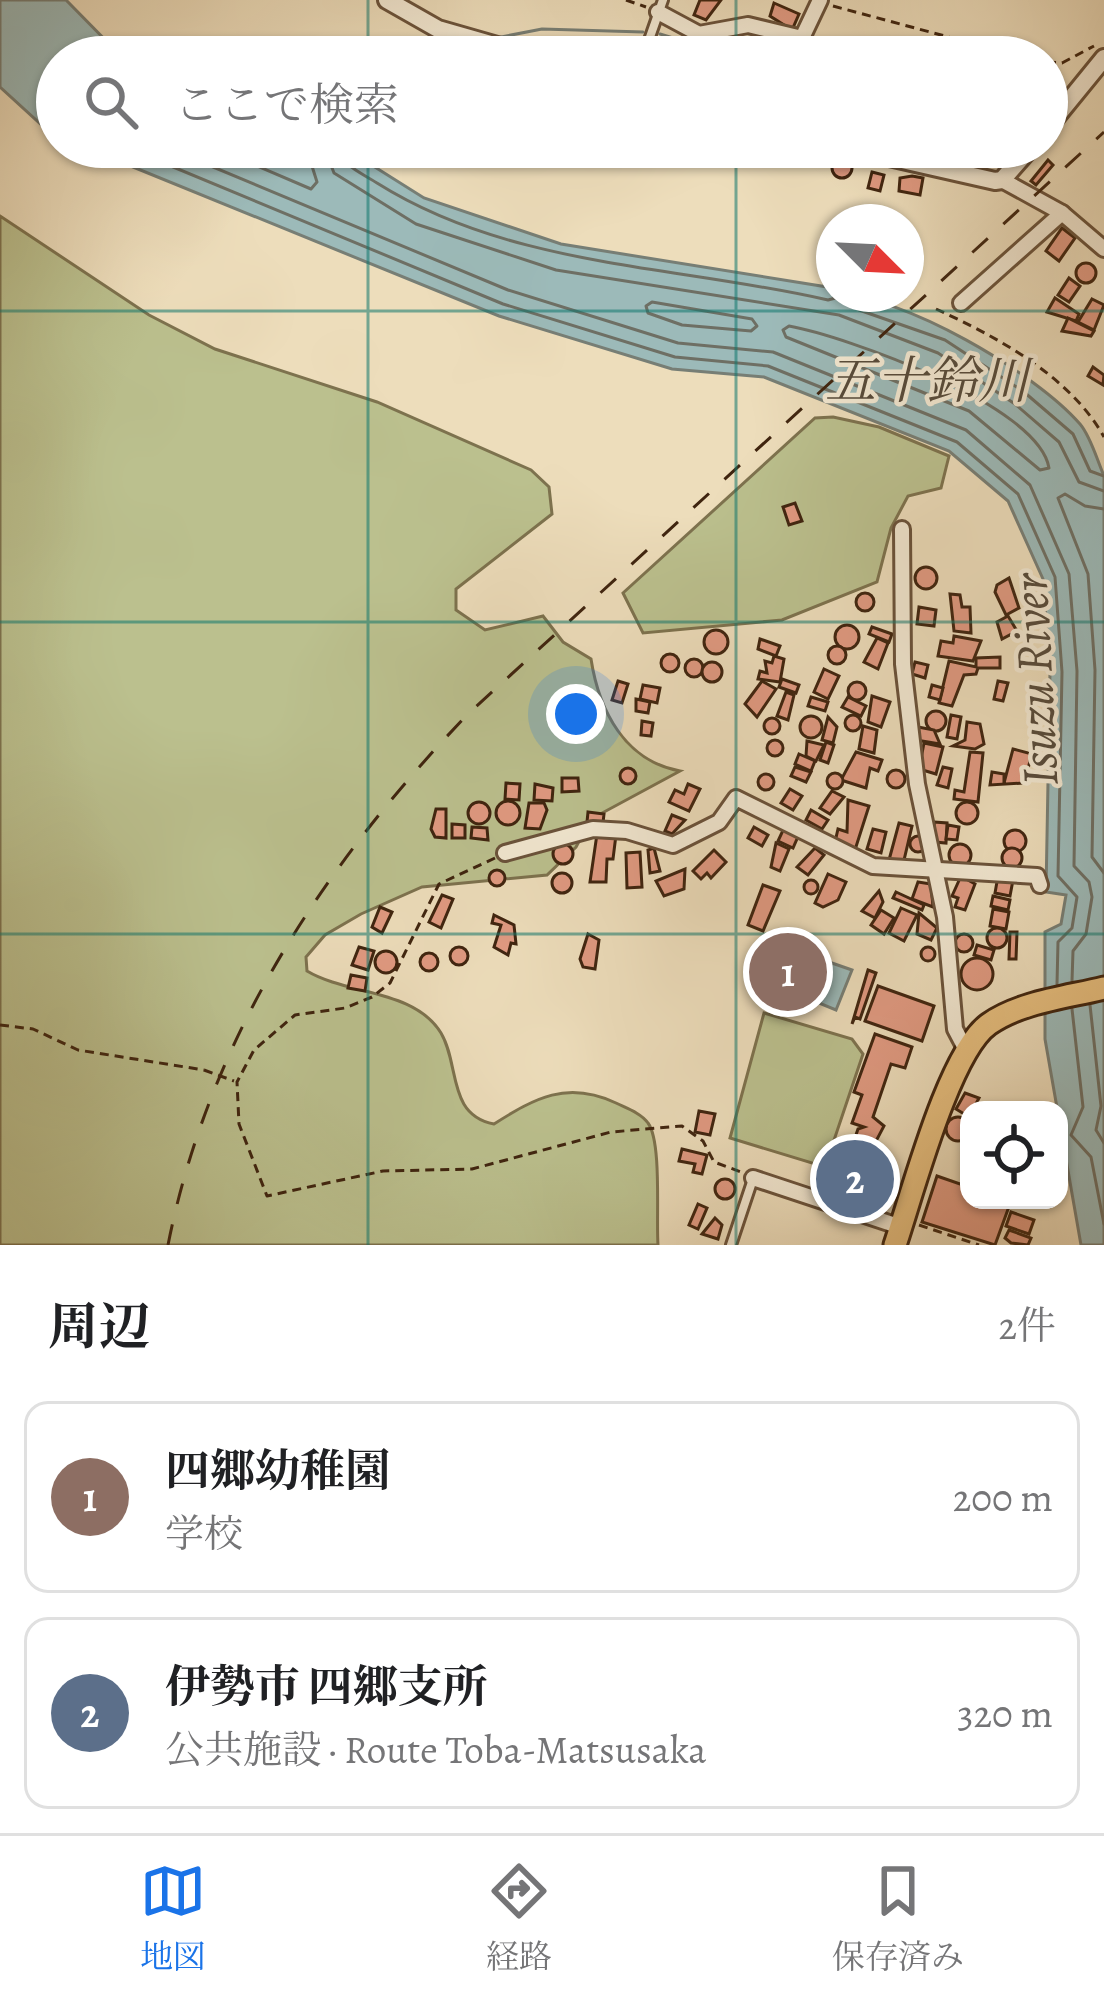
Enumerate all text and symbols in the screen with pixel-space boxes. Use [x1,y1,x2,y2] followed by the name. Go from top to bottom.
[36,36,1068,168] search box
[78,69,144,135] icon: search
[174,74,399,136] text: ここで検索
[816,204,924,312] north arrow
[825,346,1034,416] water label: 五十鈴川
[994,570,1076,788] water label: Isuzu River
[546,684,606,744] your location
[749,927,827,1017] pin: 1
[960,1101,1068,1209] map controls
[960,1101,1068,1209] button: locate
[816,1134,894,1224] pin: 2
[48,1292,150,1362] text: 周辺
[998,1299,1056,1352] text: 2件
[165,1440,390,1502] text: 四郷幼稚園
[83,1471,97,1524] text: 1
[953,1471,1053,1524] text: 200 m
[165,1507,243,1560] text: 学校
[165,1656,488,1718] text: 伊勢市 四郷支所
[81,1687,99,1740] text: 2
[957,1687,1053,1740] text: 320 m
[165,1723,707,1776] text: 公共施設 · Route Toba-Matsusaka
[140,1858,206,1979] tab: 地図
[486,1858,552,1979] tab: 経路
[832,1858,964,1979] tab: 保存済み

